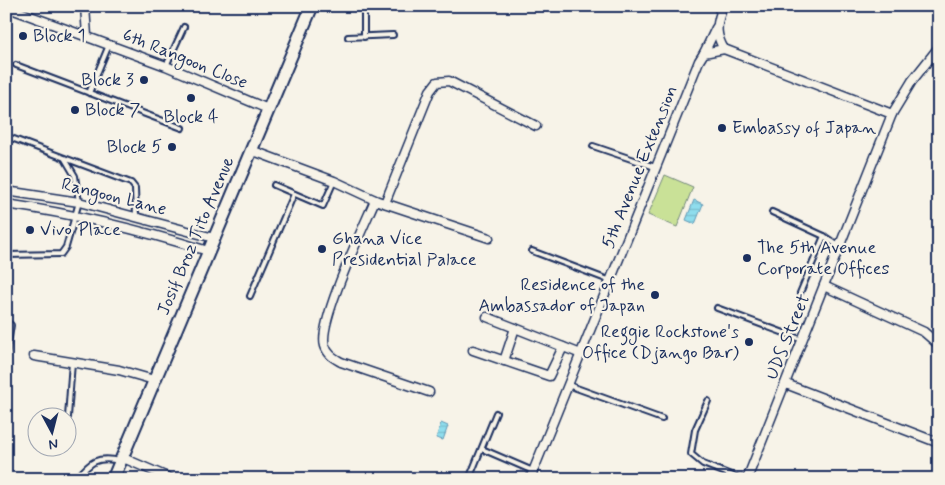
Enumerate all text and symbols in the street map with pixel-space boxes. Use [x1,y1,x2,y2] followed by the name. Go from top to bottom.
[118,23,251,96] street label: 6th Rangoon Close
[33,24,86,48] place label: Block 1
[17,30,29,42] marker: Block 1
[81,68,134,92] place label: Block 3
[138,74,150,86] marker: Block 3
[596,82,684,252] street label: 5th Avenue Extension
[185,92,197,104] marker: Block 4
[85,98,141,122] place label: Block 7
[69,104,81,116] marker: Block 7
[164,105,219,129] place label: Block 4
[732,116,876,140] place label: Embassy of Japan
[716,122,728,134] marker: Embassy of Japan
[107,135,162,159] place label: Block 5
[166,141,178,153] marker: Block 5
[152,153,240,319] street label: Josif Broz Tito Avenue
[59,172,169,223] street label: Rangoon Lane
[40,218,121,242] place label: Vivo Place
[24,224,36,236] marker: Vivo Place
[332,227,477,272] place label: Ghana Vice Presidential Palace
[757,236,890,281] place label: The 5th Avenue Corporate Offices
[316,243,328,255] marker: Ghana Vice Presidential Palace
[741,252,753,264] marker: The 5th Avenue Corporate Offices
[479,273,645,318] place label: Residence of the Ambassador of Japan
[649,289,661,301] marker: Residence of the Ambassador of Japan
[760,291,816,383] street label: UDS Street
[582,320,740,365] place label: Reggie Rockstone's Office (Django Bar)
[743,336,755,348] marker: Reggie Rockstone's Office (Django Bar)
[28,408,78,458] north arrow
[48,434,59,453] text: N

